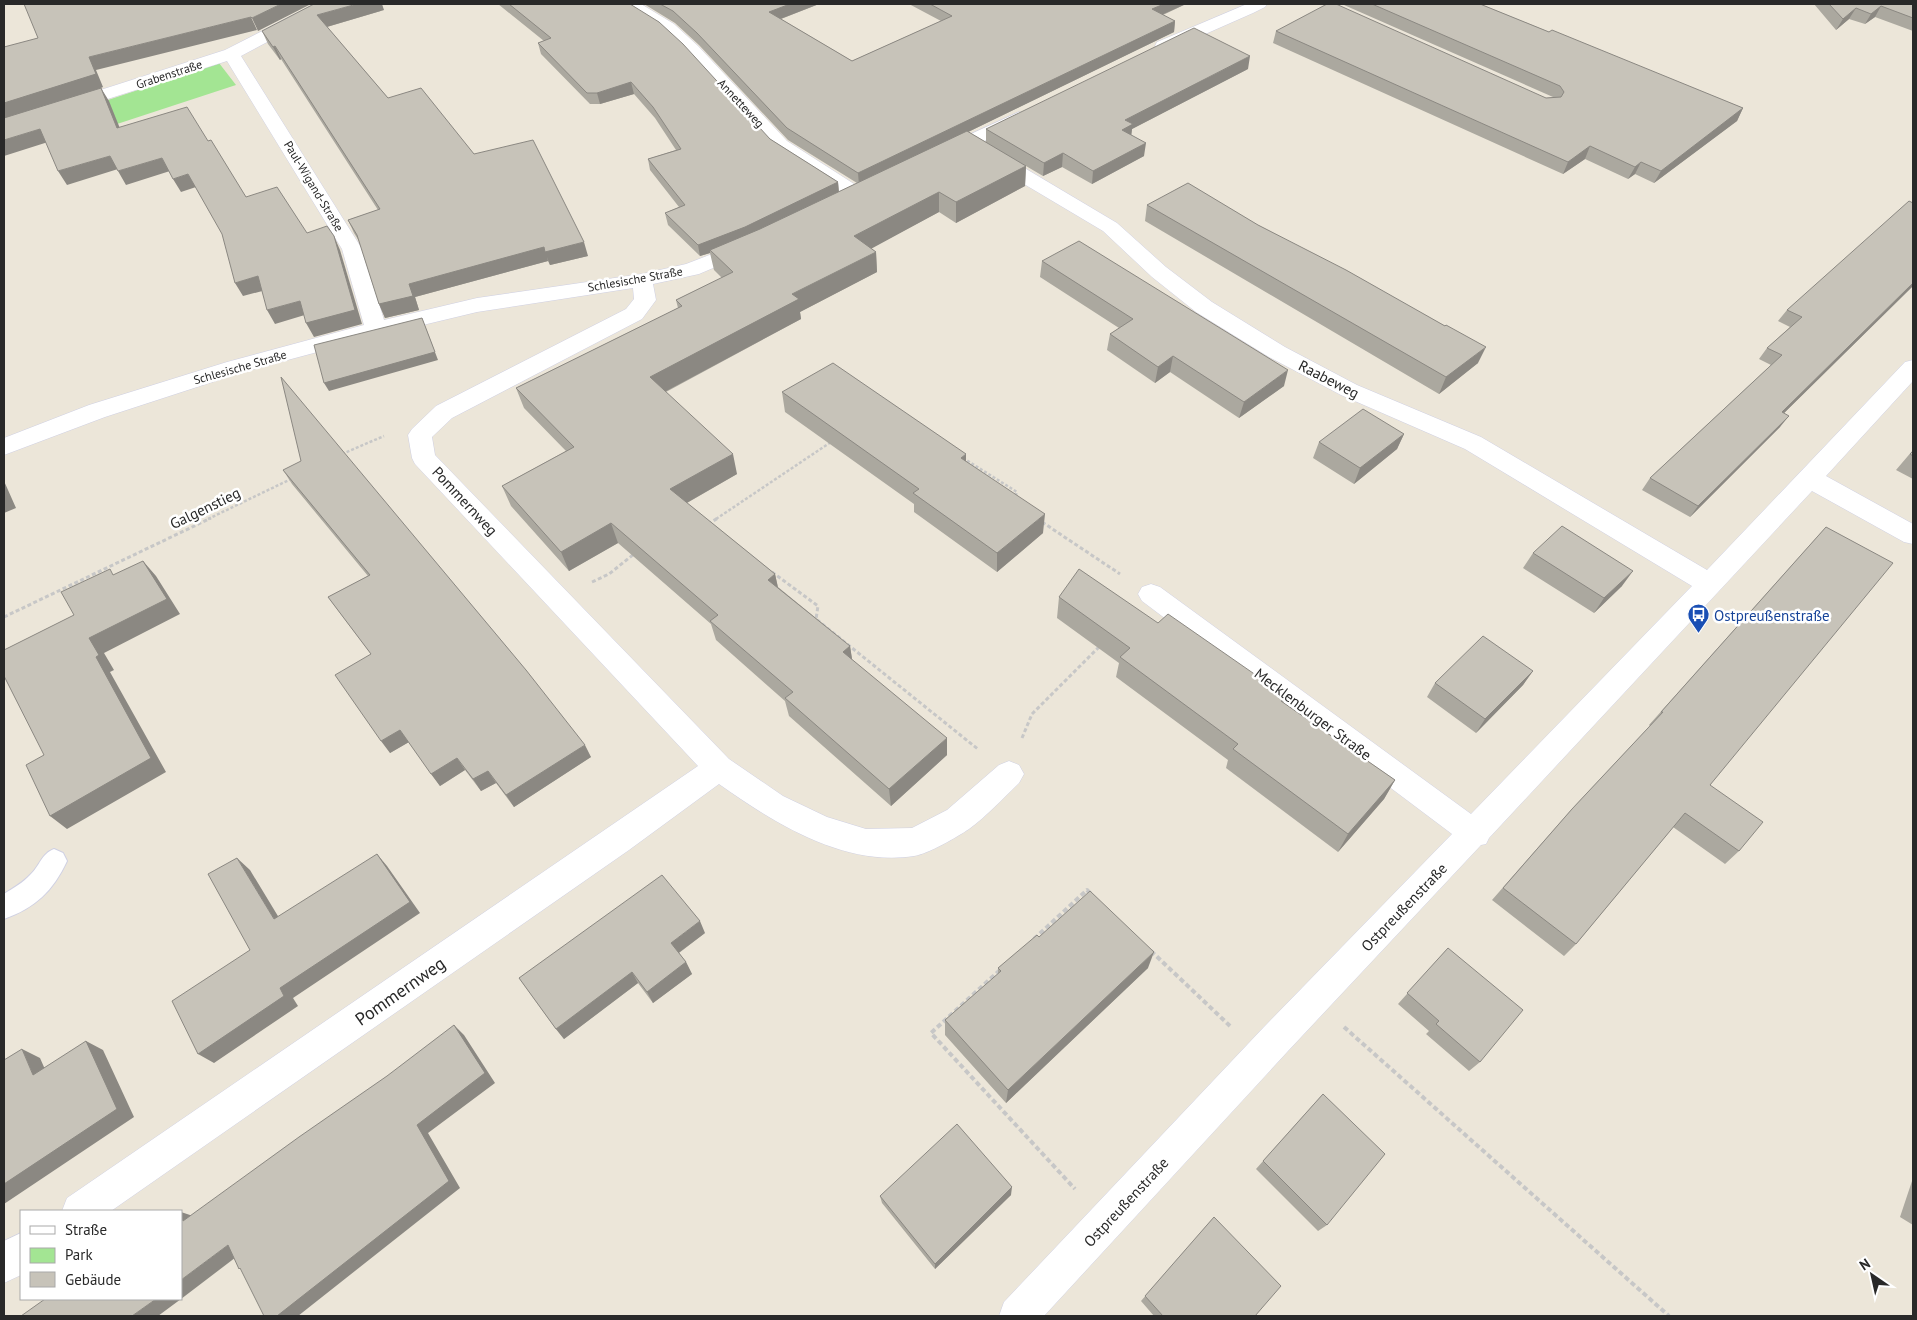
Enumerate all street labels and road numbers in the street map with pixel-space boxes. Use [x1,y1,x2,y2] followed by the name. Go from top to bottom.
[134,56,204,92] street label: Grabenstraße
[715,75,767,131] street label: Annetteweg
[281,138,347,234] street label: Paul-Wigand-Straße
[586,263,684,295] street label: Schlesische Straße
[192,347,288,387] street label: Schlesische Straße
[1295,356,1363,402] street label: Raabeweg
[428,463,502,539] street label: Pommernweg
[167,483,243,533] street label: Galgenstieg
[1251,664,1375,764] street label: Mecklenburger Straße
[1357,859,1451,955] street label: Ostpreußenstraße
[350,951,450,1031] street label: Pommernweg
[1080,1153,1172,1251] street label: Ostpreußenstraße

